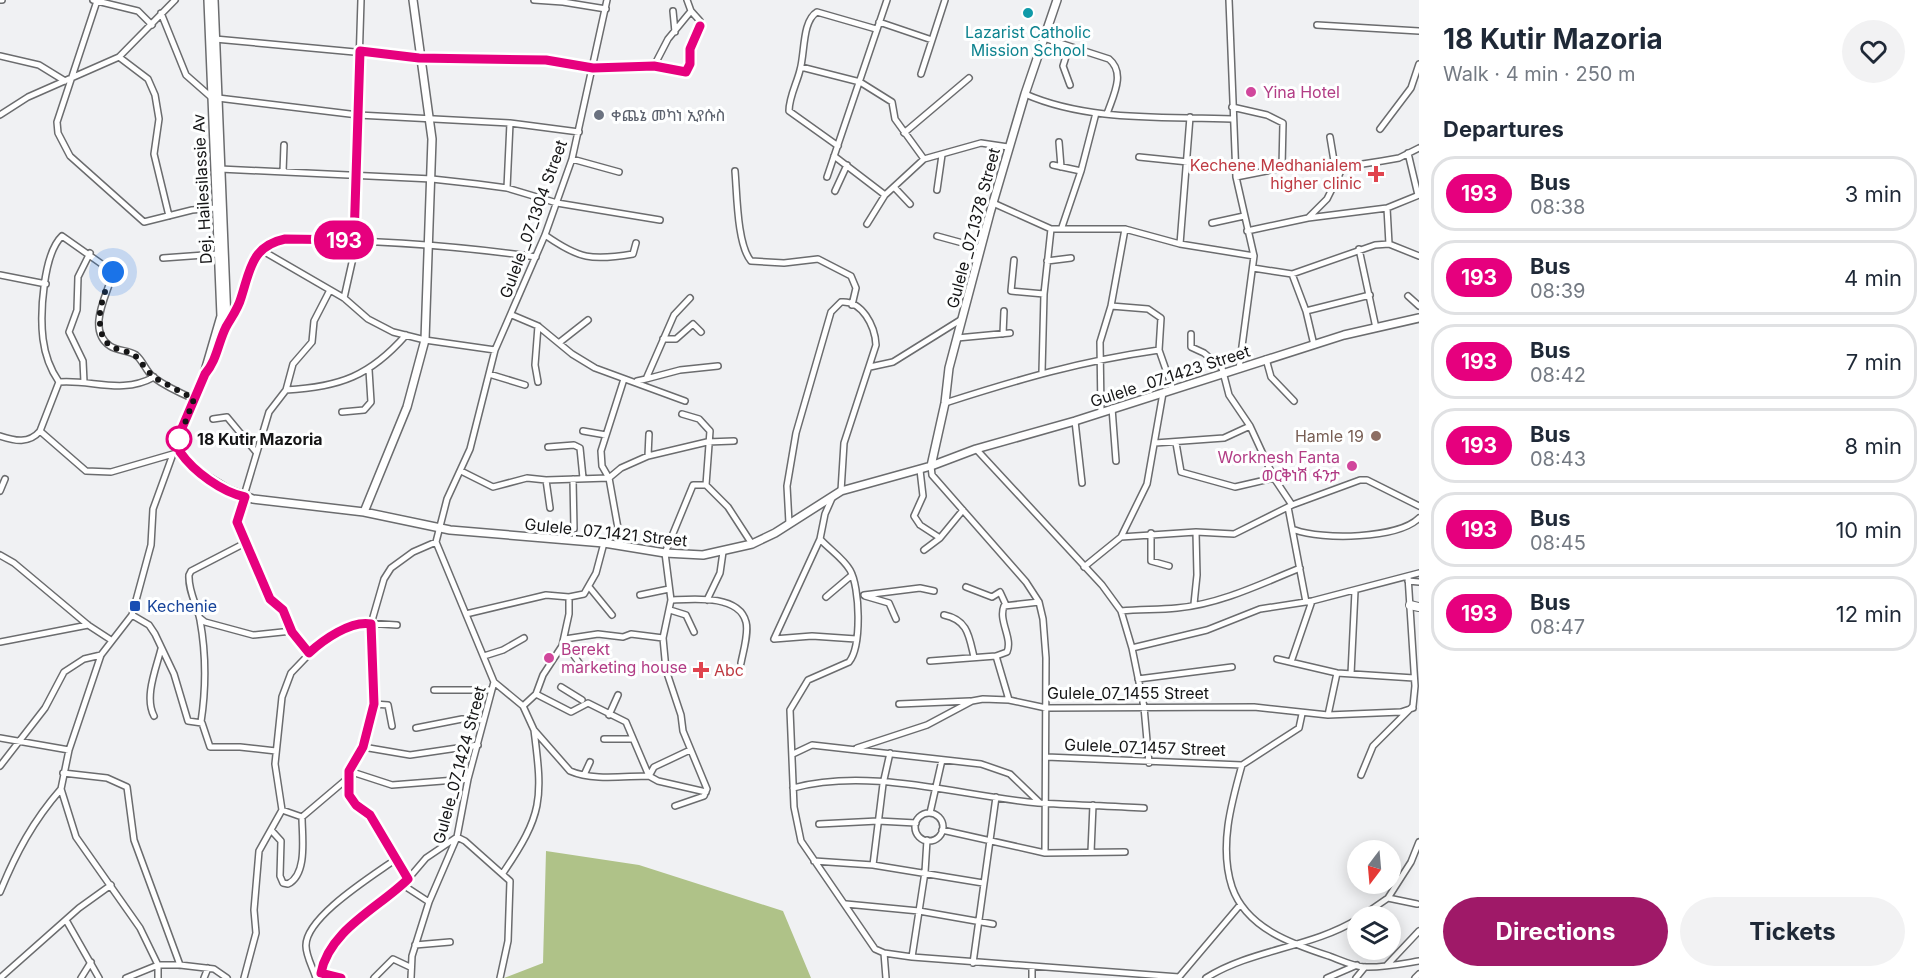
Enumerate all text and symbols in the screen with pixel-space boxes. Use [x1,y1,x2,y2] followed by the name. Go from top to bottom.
[1021,6,1035,20] marker: Lazarist Catholic Mission School
[1842,20,1905,83] button: heart
[965,22,1091,60] place label: Lazarist Catholic Mission School
[1443,22,1663,56] text: 18 Kutir Mazoria
[1443,62,1636,86] text: Walk · 4 min · 250 m
[1263,82,1340,102] place label: Yina Hotel
[1244,85,1258,99] marker: Yina Hotel
[611,105,725,125] place label: ቀጨኔ መካነ ኢየሱስ
[592,108,606,122] marker: ቀጨኔ መካነ ኢየሱስ
[188,113,216,265] street label: Dej. Hailesilassie Av
[1443,116,1564,142] text: Departures
[495,137,571,301] street label: Gulele _07_1304 Street
[942,145,1004,311] street label: Gulele _07_1378 Street
[1190,155,1362,193] place label: Kechene Medhanialem higher clinic
[1367,165,1385,183] marker: Kechene Medhanialem higher clinic
[1530,169,1571,195] text: Bus
[1461,181,1497,206] text: 193
[1845,181,1902,207] text: 3 min
[1530,195,1585,219] text: 08:38
[310,220,379,260] line badge: 193
[326,228,362,253] text: 193
[1530,253,1571,279] text: Bus
[98,257,128,287] your location
[1461,265,1497,290] text: 193
[1844,265,1902,291] text: 4 min
[1530,279,1586,303] text: 08:39
[1530,337,1571,363] text: Bus
[1088,341,1252,411] street label: Gulele _07_1423 Street
[1461,349,1497,374] text: 193
[1846,349,1902,375] text: 7 min
[1530,363,1586,387] text: 08:42
[1530,421,1571,447] text: Bus
[166,426,192,452] marker: 18 Kutir Mazoria
[1295,426,1364,446] place label: Hamle 19
[197,429,323,449] place label: 18 Kutir Mazoria
[1369,429,1383,443] marker: Hamle 19
[1461,433,1497,458] text: 193
[1845,433,1902,459] text: 8 min
[1217,447,1340,485] place label: Worknesh Fanta ወርቅነሽ ፋንታ
[1530,447,1586,471] text: 08:43
[1345,459,1359,473] marker: Worknesh Fanta ወርቅነሽ ፋንታ
[1530,505,1571,531] text: Bus
[524,514,688,550] street label: Gulele _07_1421 Street
[1461,517,1497,542] text: 193
[1835,517,1902,543] text: 10 min
[1530,531,1586,555] text: 08:45
[1530,589,1571,615] text: Bus
[147,596,217,616] place label: Kechenie
[128,599,142,613] marker: Kechenie
[1461,601,1497,626] text: 193
[1836,601,1902,627] text: 12 min
[1530,615,1585,639] text: 08:47
[561,639,687,677] place label: Berekt marketing house
[542,651,556,665] marker: Berekt marketing house
[714,660,744,680] place label: Abc
[692,661,710,679] marker: Abc
[1047,683,1209,703] street label: Gulele_07_1455 Street
[428,684,490,846] street label: Gulele_07_1424 Street
[1064,734,1226,760] street label: Gulele_07_1457 Street
[1347,840,1401,894] north arrow
[1347,840,1401,960] map controls
[1443,897,1668,966] button: Directions
[1680,897,1905,966] button: Tickets
[1347,906,1401,960] button: layers

